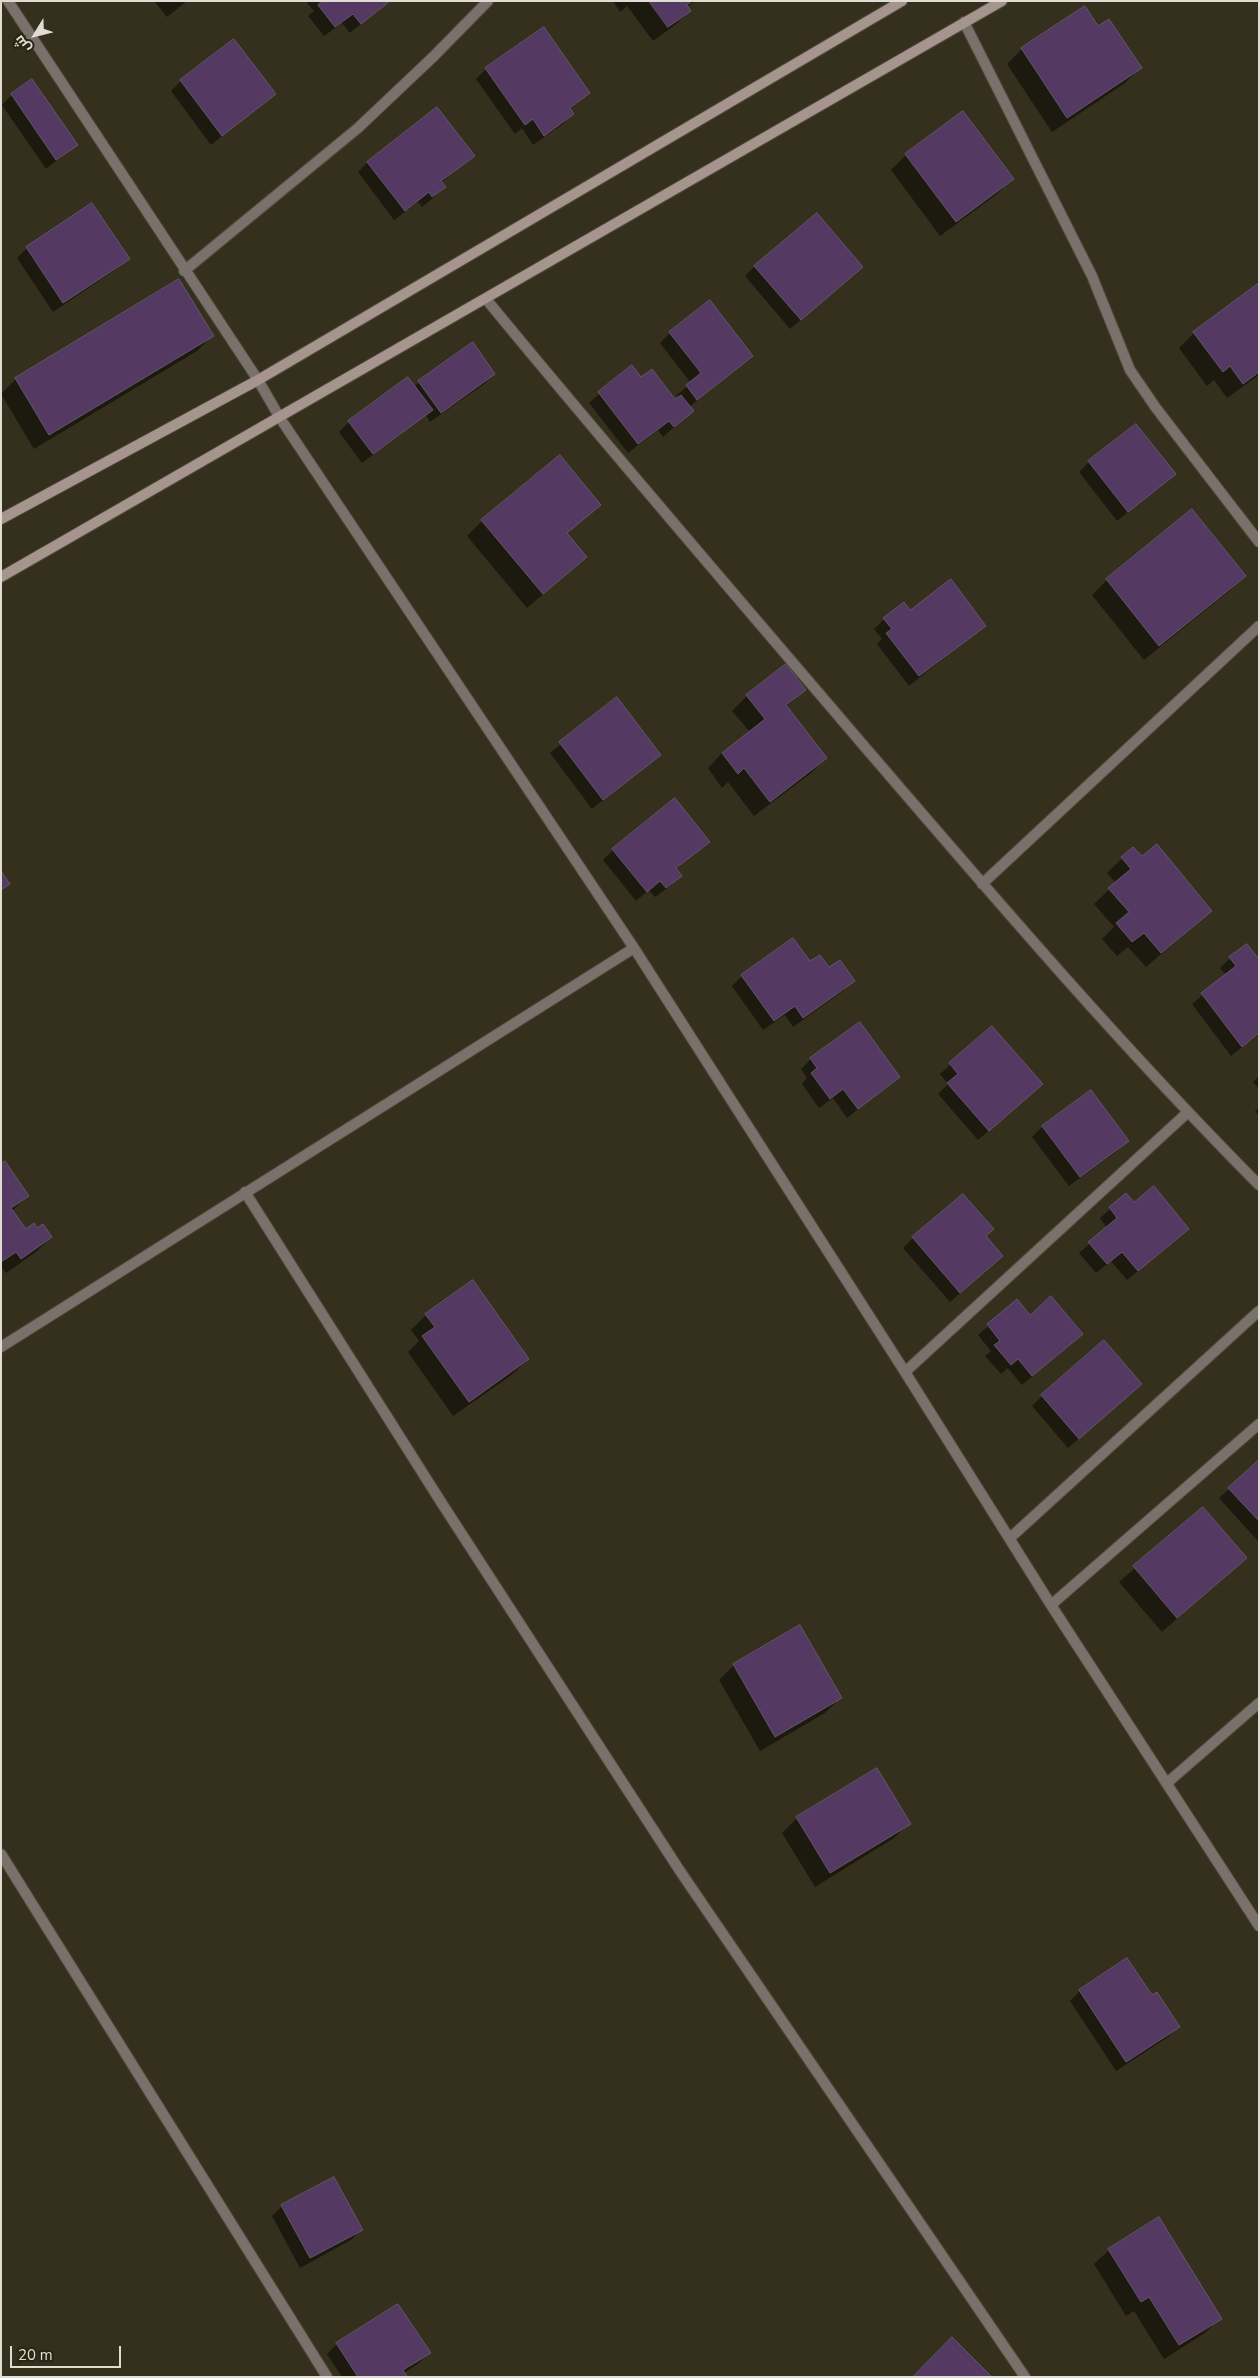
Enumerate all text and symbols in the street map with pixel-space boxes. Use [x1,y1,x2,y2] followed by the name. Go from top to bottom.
[10,10,60,60] north arrow
[9,31,35,57] text: ش
[12,2336,124,2368] scale bar
[18,2345,53,2365] text: 20 m

